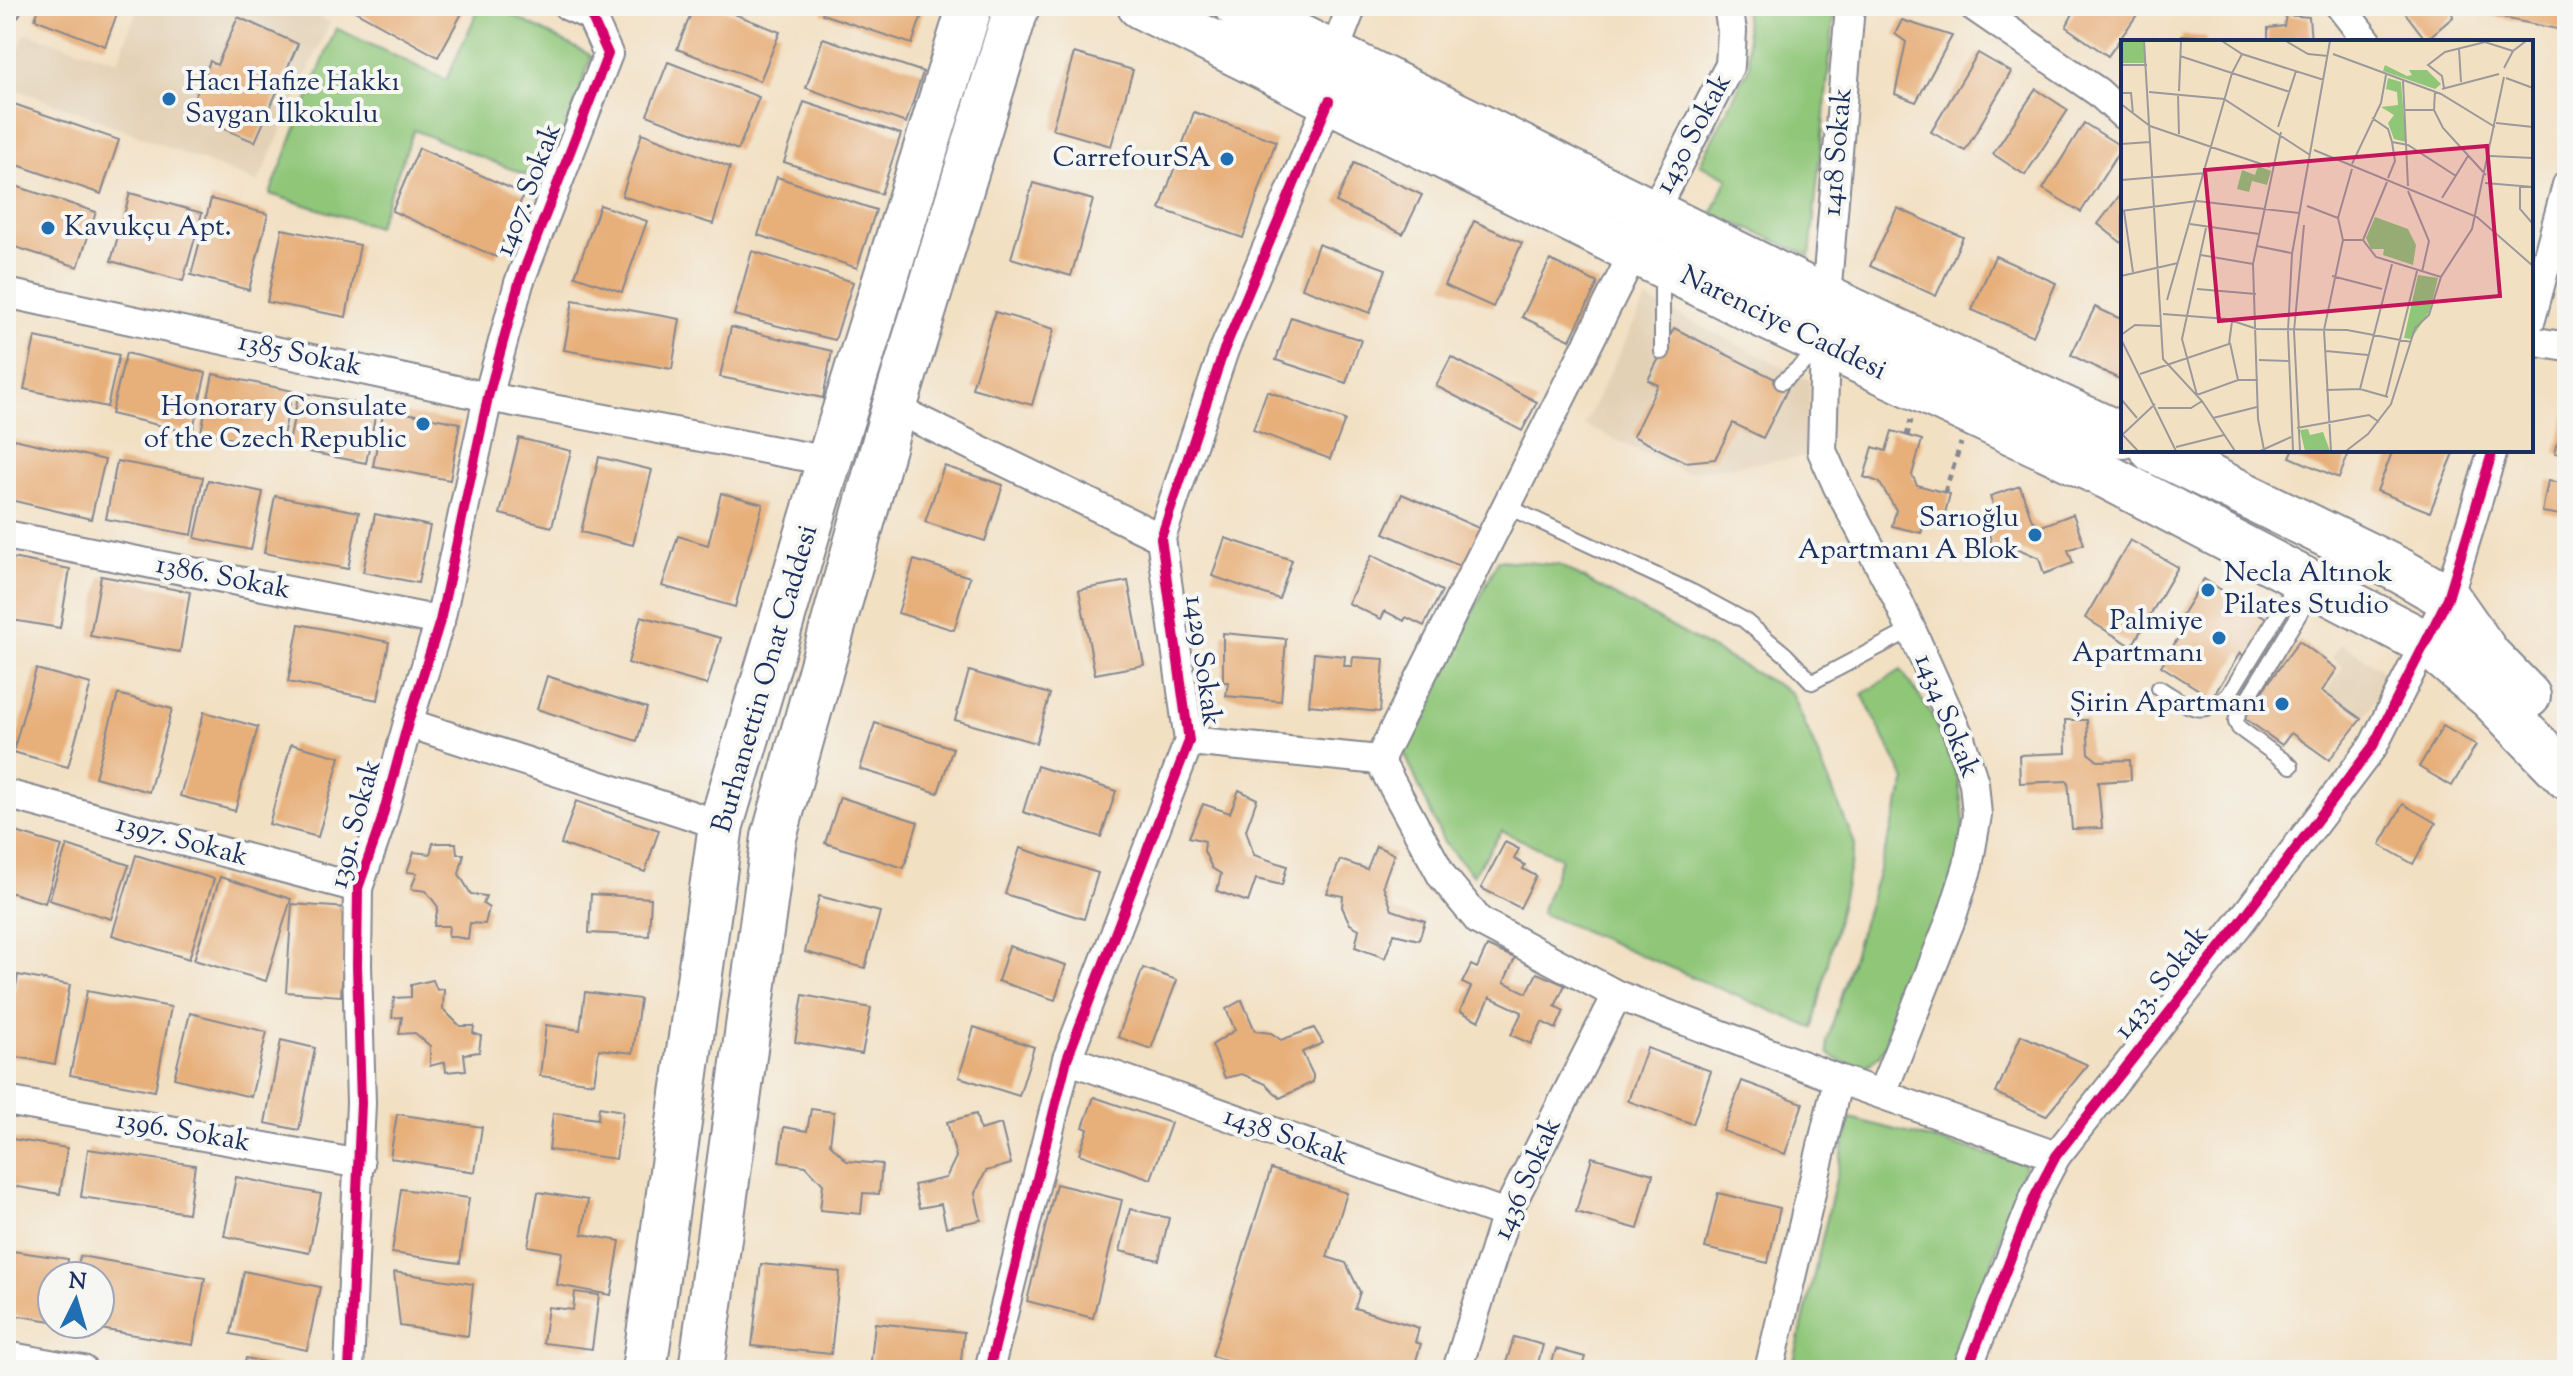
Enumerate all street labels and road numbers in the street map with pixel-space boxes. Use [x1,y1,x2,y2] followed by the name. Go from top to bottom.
[1646,67,1742,201] street label: 1430 Sokak
[1812,86,1864,218] street label: 1418 Sokak
[485,118,573,262] street label: 1407. Sokak
[1673,257,1893,391] street label: Narenciye Caddesi
[234,322,366,388] street label: 1385 Sokak
[703,520,829,838] street label: Burhanettin Onat Caddesi
[152,545,294,611] street label: 1386. Sokak
[1173,593,1231,729] street label: 1429 Sokak
[1903,648,1989,784] street label: 1434 Sokak
[320,755,392,893] street label: 1391. Sokak
[112,804,252,878] street label: 1397. Sokak
[2105,918,2219,1048] street label: 1433. Sokak
[1218,1097,1354,1177] street label: 1438 Sokak
[113,1101,253,1163] street label: 1396. Sokak
[1483,1112,1573,1246] street label: 1436 Sokak

